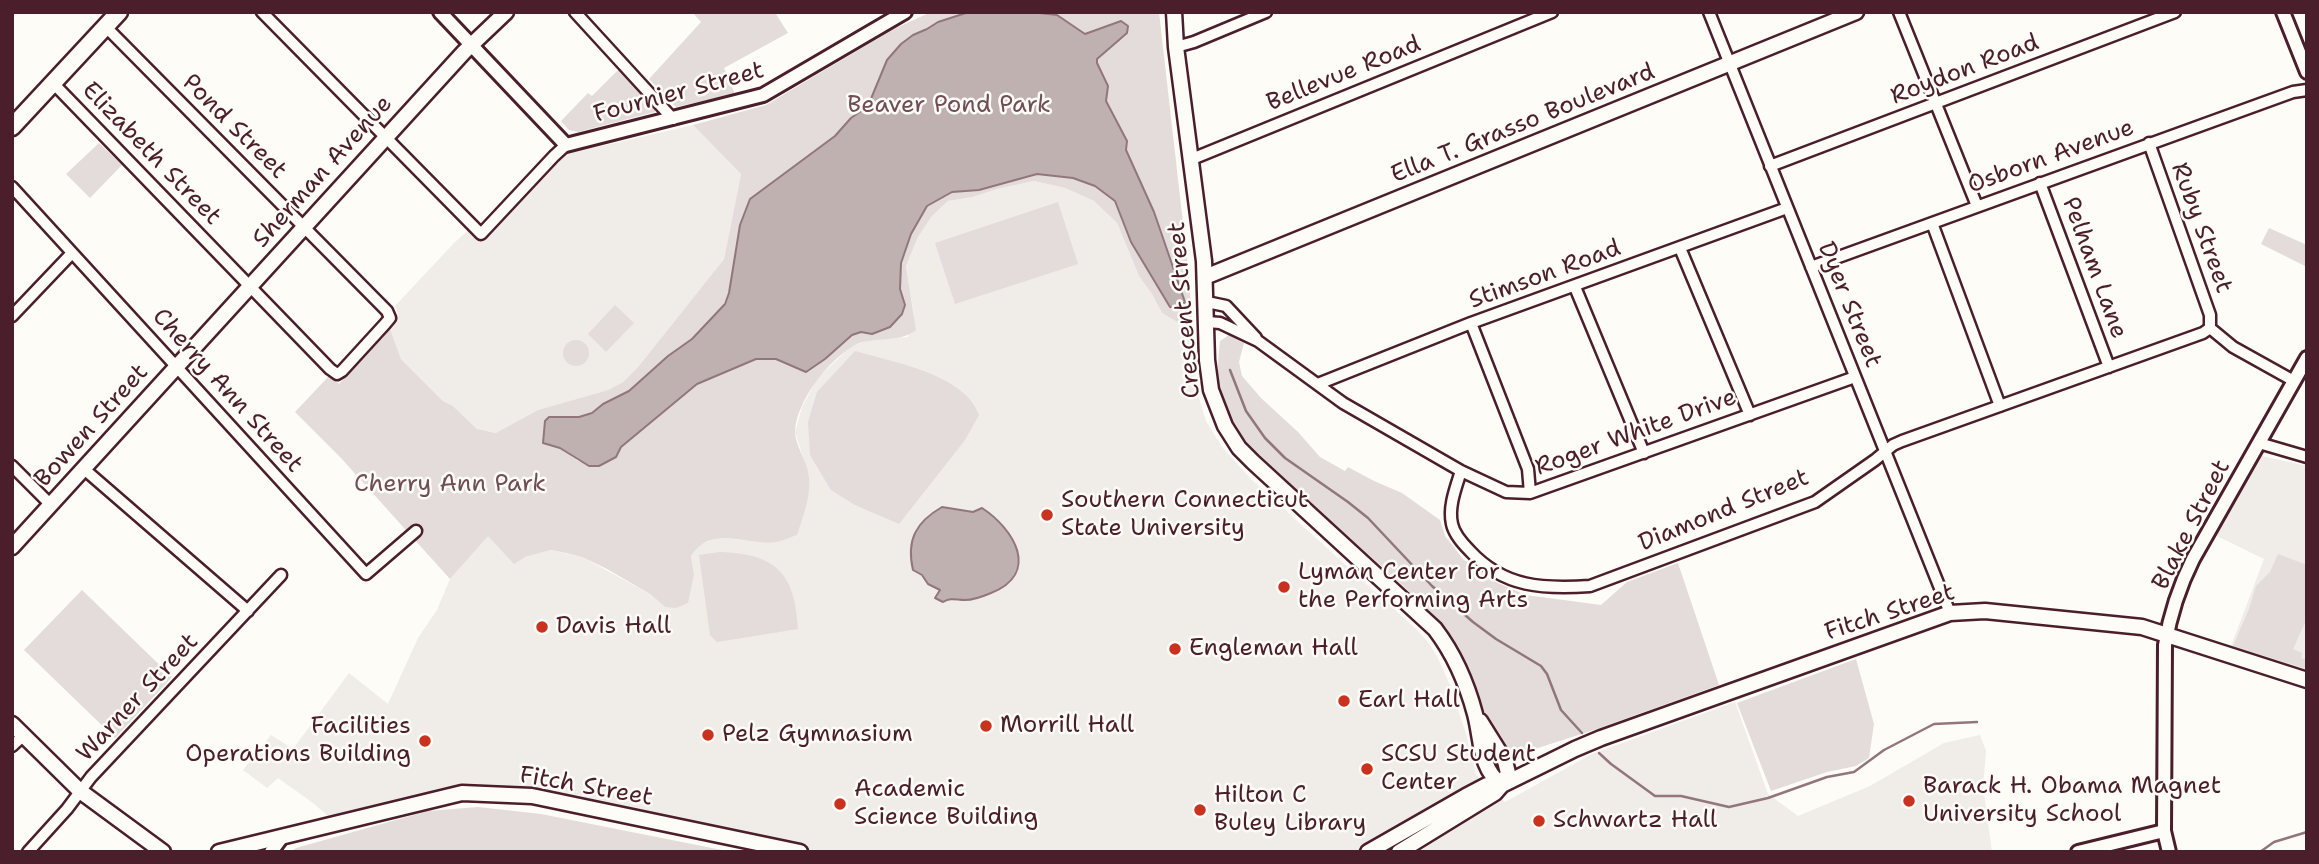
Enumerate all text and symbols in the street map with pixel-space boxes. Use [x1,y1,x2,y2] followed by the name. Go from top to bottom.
[1887,29,2043,111] street label: Roydon Road
[1263,30,1425,118] street label: Bellevue Road
[591,56,767,130] street label: Fournier Street
[1387,58,1659,190] street label: Ella T. Grasso Boulevard
[176,69,292,185] street label: Pond Street
[75,76,227,232] street label: Elizabeth Street
[247,90,399,254] street label: Sherman Avenue
[847,92,1051,120] park label: Beaver Pond Park
[1964,114,2138,200] street label: Osborn Avenue
[2164,159,2238,297] street label: Ruby Street
[2055,194,2133,342] street label: Pelham Lane
[1163,220,1207,400] street label: Crescent Street
[1465,234,1625,316] street label: Stimson Road
[1811,238,1887,372] street label: Dyer Street
[146,303,308,479] street label: Cherry Ann Street
[29,359,155,493] street label: Bowen Street
[1532,383,1740,483] street label: Roger White Drive
[2147,455,2237,595] street label: Blake Street
[1635,464,1813,558] street label: Diamond Street
[354,471,546,499] park label: Cherry Ann Park
[1061,487,1308,543] place label: Southern Connecticut State University
[1039,507,1055,523] marker: Southern Connecticut State University
[1298,559,1528,615] place label: Lyman Center for the Performing Arts
[1821,578,1959,648] street label: Fitch Street
[1276,579,1292,595] marker: Lyman Center for the Performing Arts
[556,613,671,641] place label: Davis Hall
[534,619,550,635] marker: Davis Hall
[71,628,205,768] street label: Warner Street
[1189,635,1358,663] place label: Engleman Hall
[1167,641,1183,657] marker: Engleman Hall
[1358,687,1460,715] place label: Earl Hall
[1336,693,1352,709] marker: Earl Hall
[1000,712,1134,740] place label: Morrill Hall
[185,713,411,769] place label: Facilities Operations Building
[978,718,994,734] marker: Morrill Hall
[722,721,913,749] place label: Pelz Gymnasium
[700,727,716,743] marker: Pelz Gymnasium
[417,733,433,749] marker: Facilities Operations Building
[1381,741,1536,797] place label: SCSU Student Center
[517,761,655,813] street label: Fitch Street
[1359,761,1375,777] marker: SCSU Student Center
[1923,773,2221,829] place label: Barack H. Obama Magnet University School
[854,776,1038,832] place label: Academic Science Building
[1214,782,1366,838] place label: Hilton C Buley Library
[1901,793,1917,809] marker: Barack H. Obama Magnet University School
[832,796,848,812] marker: Academic Science Building
[1192,802,1208,818] marker: Hilton C Buley Library
[1553,807,1717,835] place label: Schwartz Hall
[1531,813,1547,829] marker: Schwartz Hall

